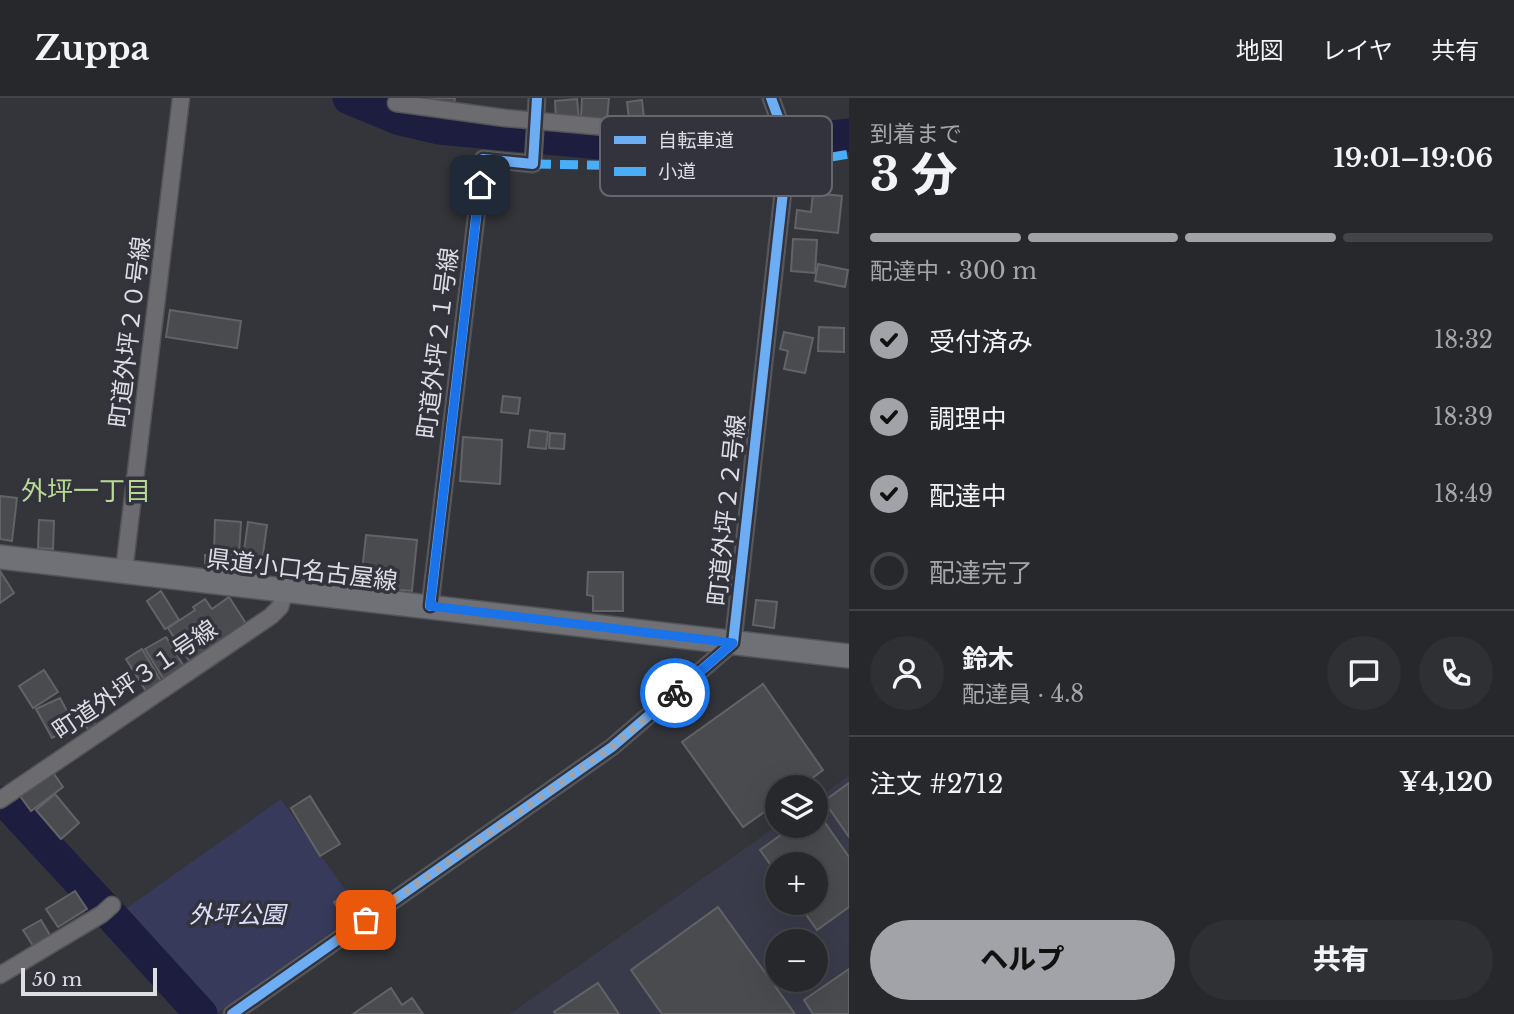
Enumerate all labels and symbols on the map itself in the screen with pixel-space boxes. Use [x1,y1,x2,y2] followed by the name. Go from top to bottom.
[600,116,832,196] legend
[658,129,734,152] text: 自転車道
[450,155,510,215] pin
[658,160,696,183] text: 小道
[103,235,156,429] street label: 町道外坪２０号線
[411,246,464,440] street label: 町道外坪２１号線
[702,413,751,607] street label: 町道外坪２２号線
[21,475,151,507] district label: 外坪一丁目
[205,543,399,596] street label: 県道小口名古屋線
[47,614,222,745] street label: 町道外坪３１号線
[640,658,710,728] courier
[336,890,396,950] pin
[189,900,288,929] park label: 外坪公園
[21,965,158,997] scale bar

